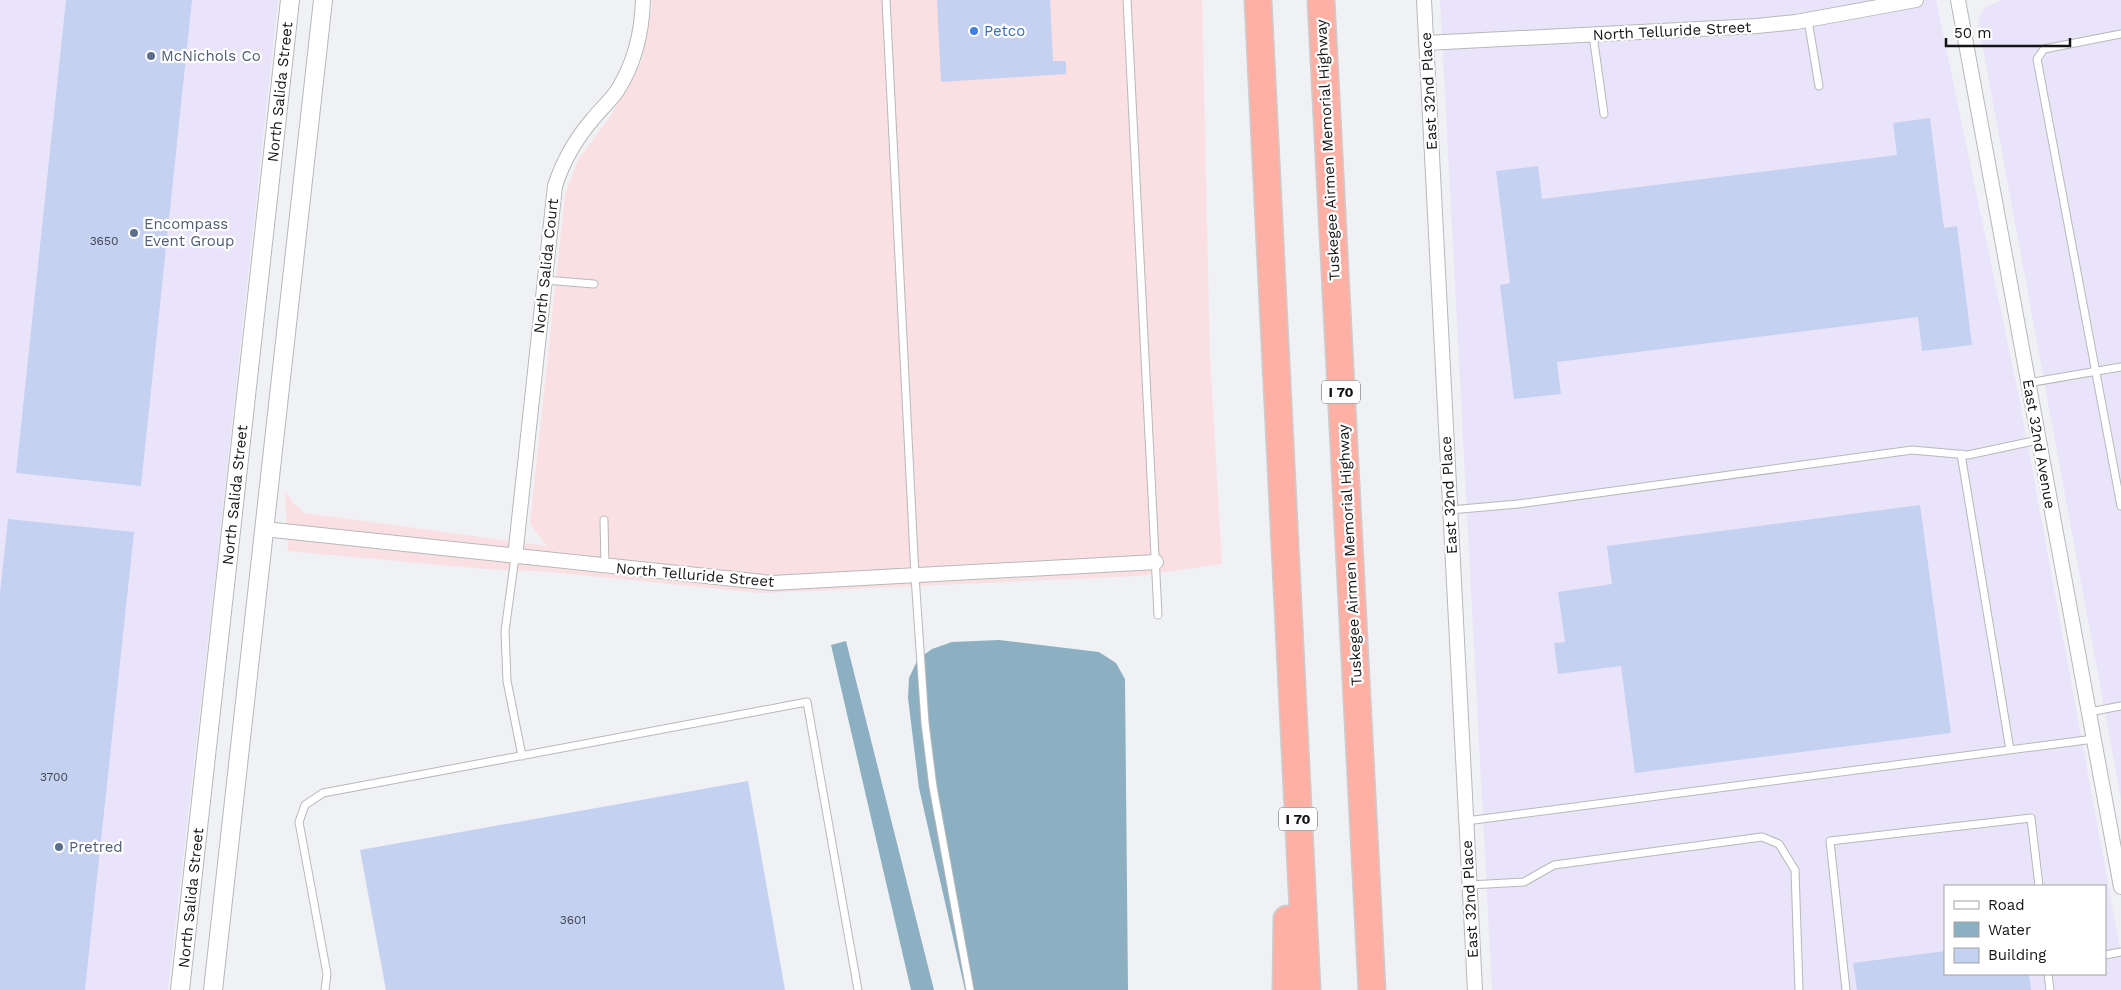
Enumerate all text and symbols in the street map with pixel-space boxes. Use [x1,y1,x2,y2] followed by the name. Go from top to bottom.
[1946,15,2070,47] scale bar
[1312,18,1344,281] street label: Tuskegee Airmen Memorial Highway
[1592,18,1752,44] street label: North Telluride Street
[264,20,296,163] street label: North Salida Street
[984,22,1025,40] place label: Petco
[1954,24,1991,42] text: 50 m
[968,25,980,37] marker: Petco
[1417,32,1441,150] street label: East 32nd Place
[161,47,261,65] place label: McNichols Co
[145,50,157,62] marker: McNichols Co
[530,197,562,335] street label: North Salida Court
[144,215,235,250] place label: Encompass Event Group
[128,227,140,239] marker: Encompass Event Group
[90,234,118,248] house number: 3650
[2019,378,2059,510] street label: East 32nd Avenue
[1322,381,1360,404] road number: I 70
[219,423,251,566] street label: North Salida Street
[1334,423,1366,686] street label: Tuskegee Airmen Memorial Highway
[1437,436,1461,554] street label: East 32nd Place
[615,559,776,591] street label: North Telluride Street
[40,770,68,784] house number: 3700
[1279,808,1317,831] road number: I 70
[175,826,207,969] street label: North Salida Street
[69,838,123,856] place label: Pretred
[1458,840,1482,958] street label: East 32nd Place
[53,841,65,853] marker: Pretred
[1944,885,2106,975] legend
[1988,896,2025,914] text: Road
[560,913,586,927] house number: 3601
[1988,921,2031,939] text: Water
[1988,946,2046,964] text: Building

